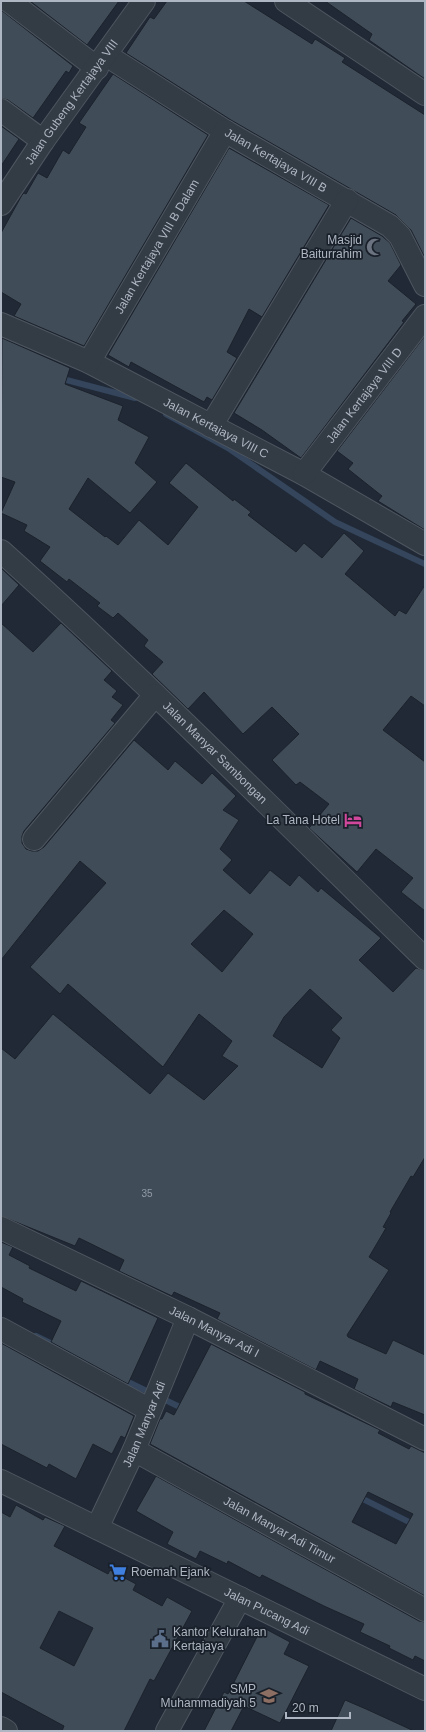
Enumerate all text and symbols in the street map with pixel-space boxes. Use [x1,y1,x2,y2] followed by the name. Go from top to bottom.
[22,37,121,167] street label: Jalan Gubeng Kertajaya VIII
[222,125,330,195] street label: Jalan Kertajaya VIII B
[112,177,202,316] street label: Jalan Kertajaya VIII B Dalam
[301,233,362,261] place label: Masjid Baiturrahim
[365,237,385,257] mosque icon: Masjid Baiturrahim
[323,345,405,446] street label: Jalan Kertajaya VIII D
[161,395,271,461] street label: Jalan Kertajaya VIII C
[160,699,270,807] street label: Jalan Manyar Sambongan
[343,810,363,830] hotel icon: La Tana Hotel
[266,813,340,827] place label: La Tana Hotel
[141,1188,153,1199] house number: 35
[167,1303,261,1360] street label: Jalan Manyar Adi I
[120,1379,168,1470] street label: Jalan Manyar Adi
[221,1494,338,1566] street label: Jalan Manyar Adi Timur
[108,1562,128,1582] supermarket icon: Roemah Ejank
[131,1565,211,1579] place label: Roemah Ejank
[222,1585,312,1638] street label: Jalan Pucang Adi
[173,1625,266,1653] place label: Kantor Kelurahan Kertajaya
[150,1629,170,1649] public building icon: Kantor Kelurahan Kertajaya
[161,1682,256,1710] place label: SMP Muhammadiyah 5
[259,1686,279,1706] school or university icon: SMP Muhammadiyah 5
[286,1694,350,1720] scale bar
[292,1701,319,1715] text: 20 m

